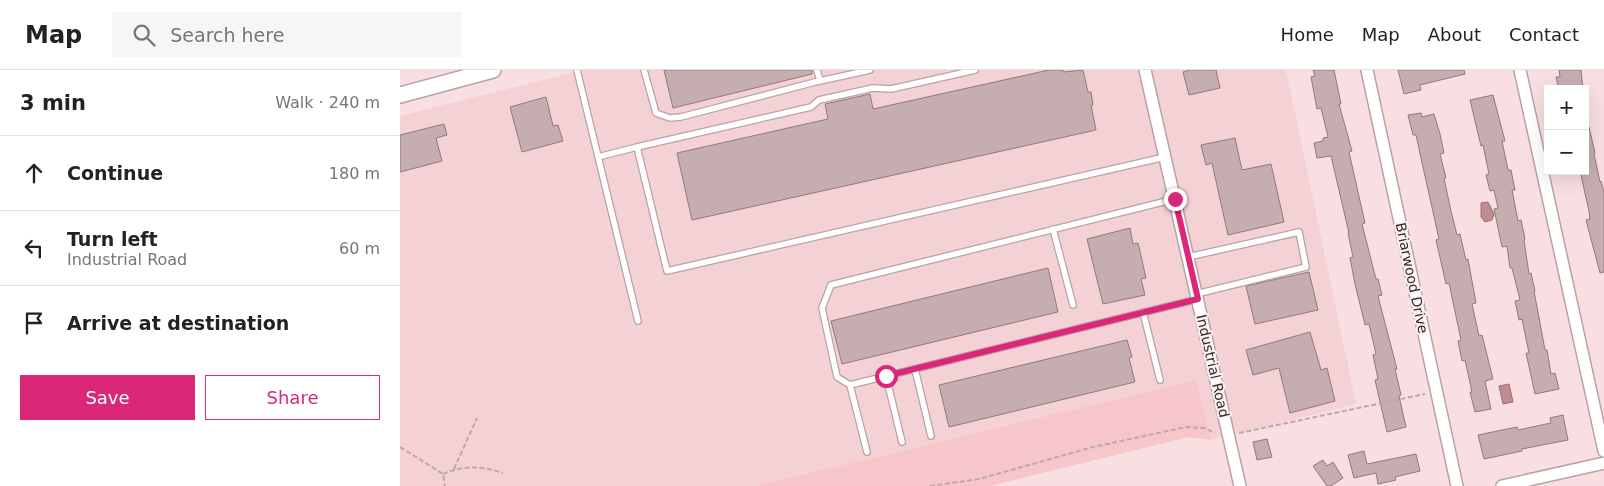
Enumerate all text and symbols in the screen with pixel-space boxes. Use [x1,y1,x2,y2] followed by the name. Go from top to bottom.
[112,12,462,57] search box
[25,21,82,49] text: Map
[130,21,158,49] icon: search
[170,24,284,46] text: Search here
[1281,24,1334,45] text: Home
[1362,24,1400,45] text: Map
[1428,24,1481,45] text: About
[1509,24,1579,45] text: Contact
[1544,85,1589,175] map controls
[1544,85,1589,130] button: +
[20,91,86,115] text: 3 min
[275,93,380,112] text: Walk · 240 m
[1544,130,1589,175] button: −
[20,159,48,187] icon: ahead
[67,162,163,184] text: Continue
[329,164,380,183] text: 180 m
[1164,188,1187,211] route end
[1392,221,1432,335] street label: Briarwood Drive
[67,228,158,250] text: Turn left
[20,234,48,262] icon: left
[339,239,380,258] text: 60 m
[67,250,187,269] text: Industrial Road
[20,309,48,337] icon: arrive
[67,312,289,334] text: Arrive at destination
[1193,313,1233,419] street label: Industrial Road
[875,365,898,388] route start
[20,375,195,420] button: Save
[205,375,380,420] button: Share

